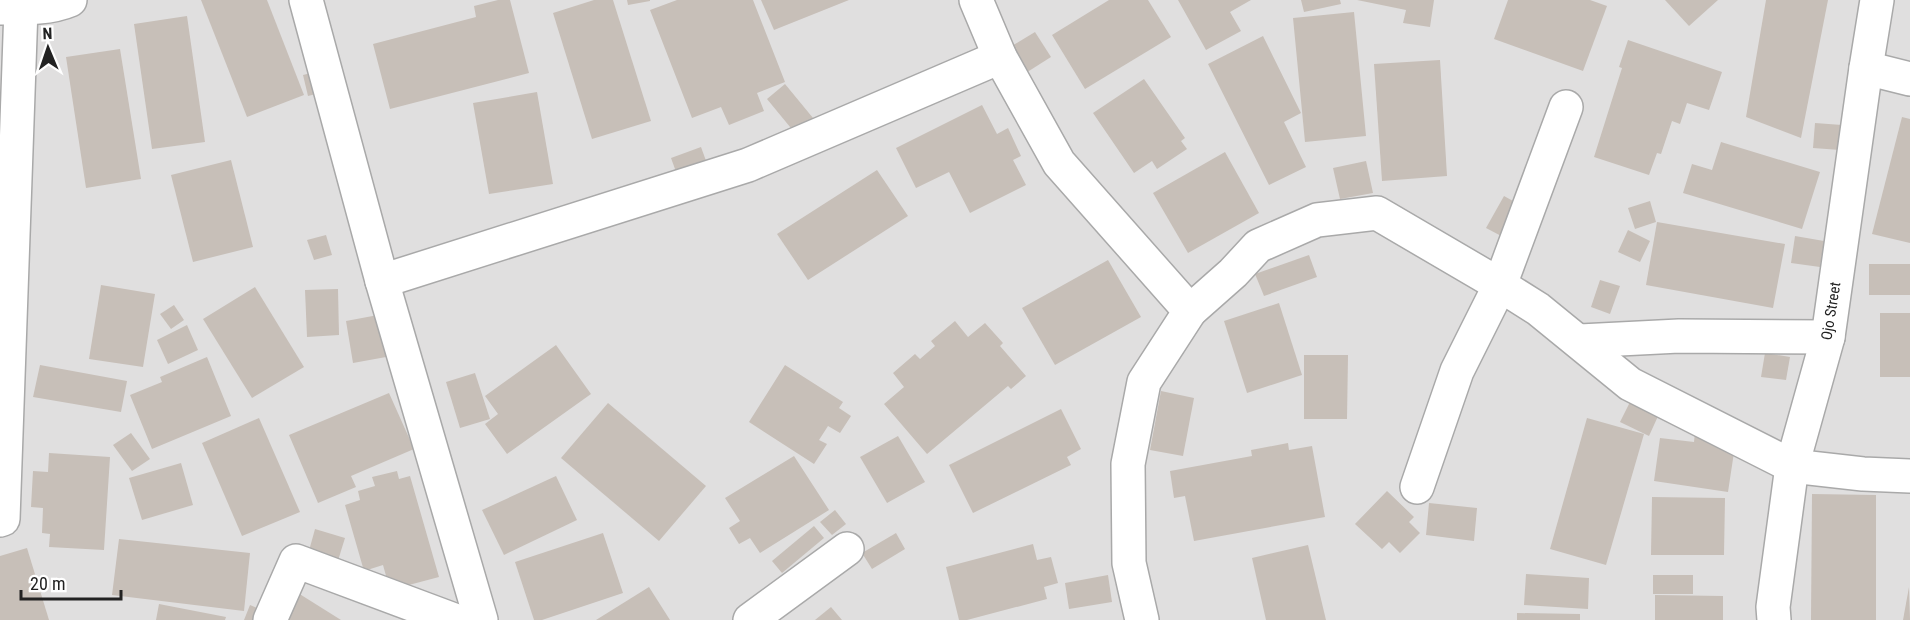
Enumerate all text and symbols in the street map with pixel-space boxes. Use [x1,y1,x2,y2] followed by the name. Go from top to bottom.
[18,18,78,78] north arrow
[42,24,53,43] text: N
[1818,281,1844,341] street label: Ojo Street
[21,563,122,601] scale bar
[30,573,65,594] text: 20 m

